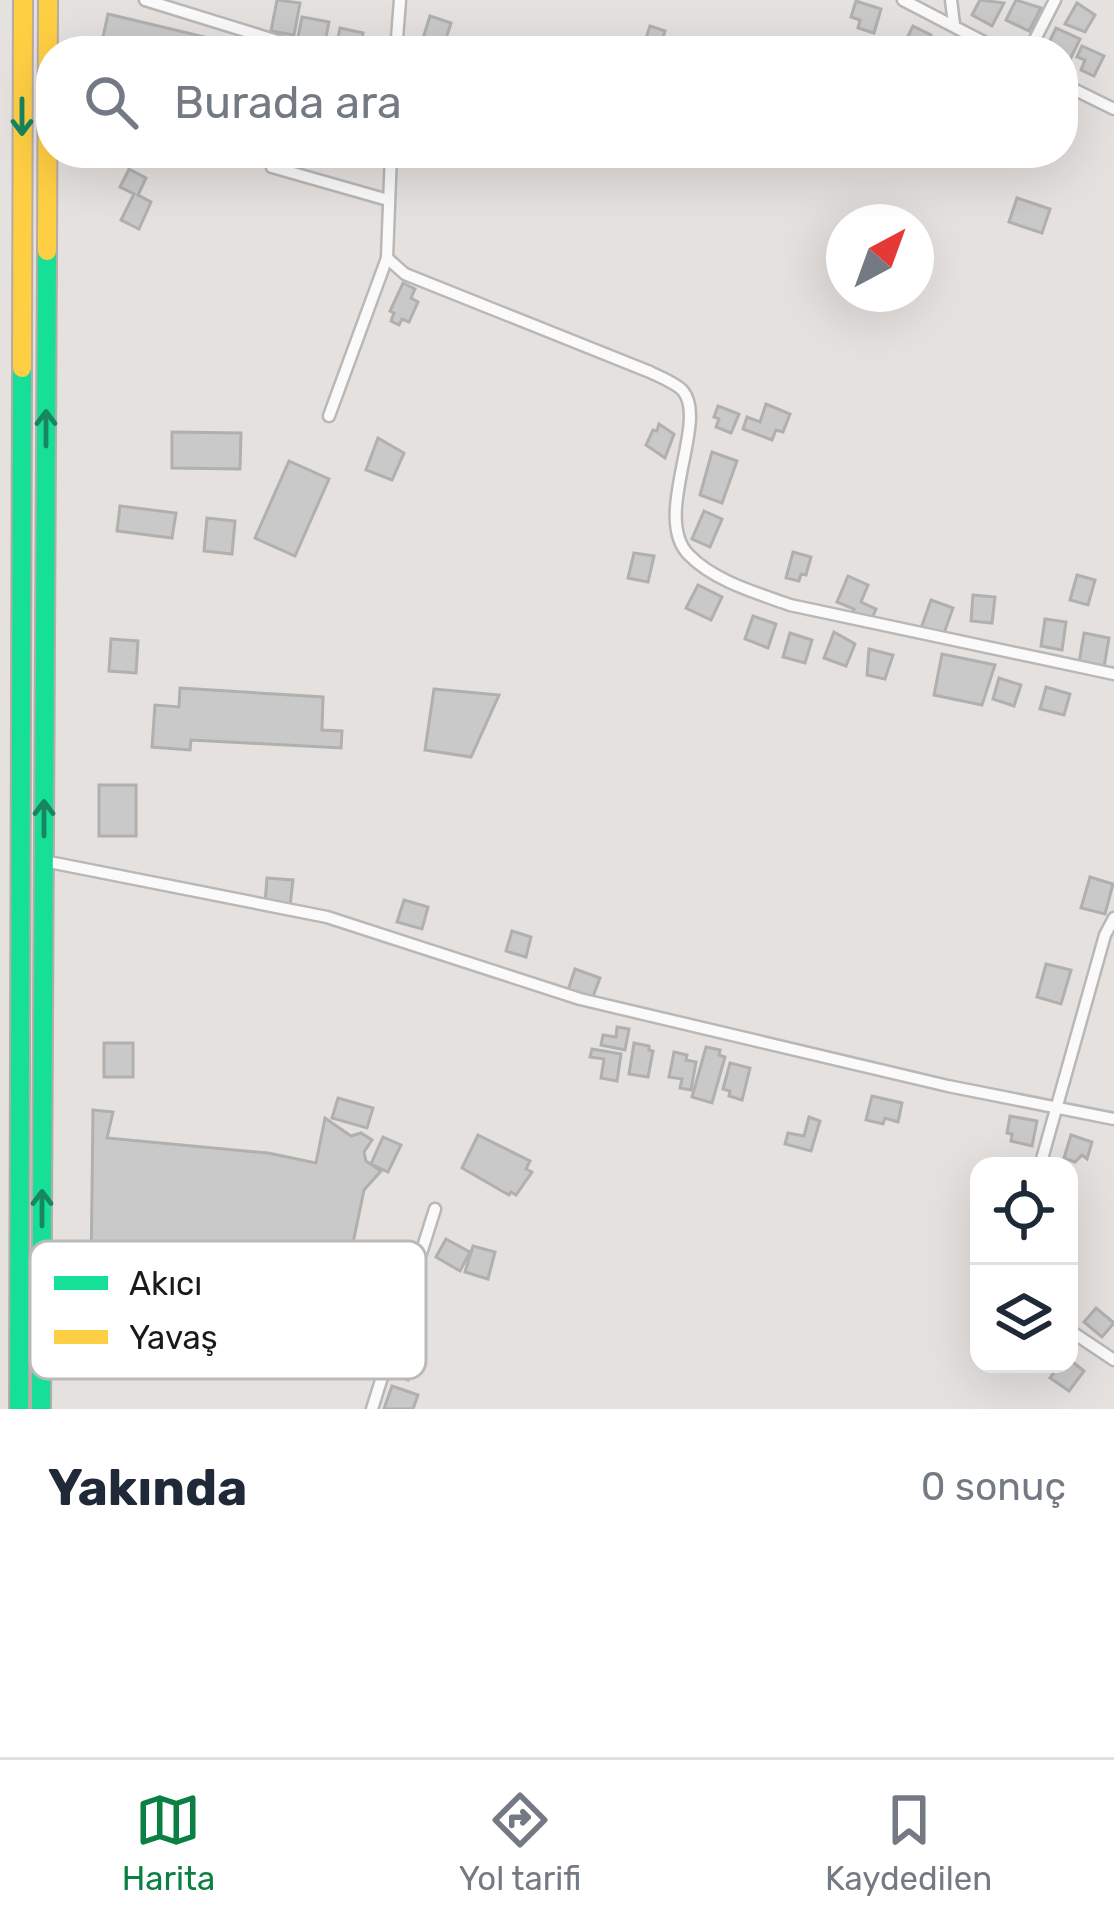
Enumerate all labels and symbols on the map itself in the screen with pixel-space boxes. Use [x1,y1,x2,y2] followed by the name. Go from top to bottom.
[11,97,33,136] one-way arrow
[826,204,934,312] north arrow
[35,409,57,448] one-way arrow
[33,799,55,838] one-way arrow
[31,1189,53,1228] one-way arrow
[30,1241,426,1379] legend
[129,1264,202,1303] text: Akıcı
[129,1318,218,1357] text: Yavaş

